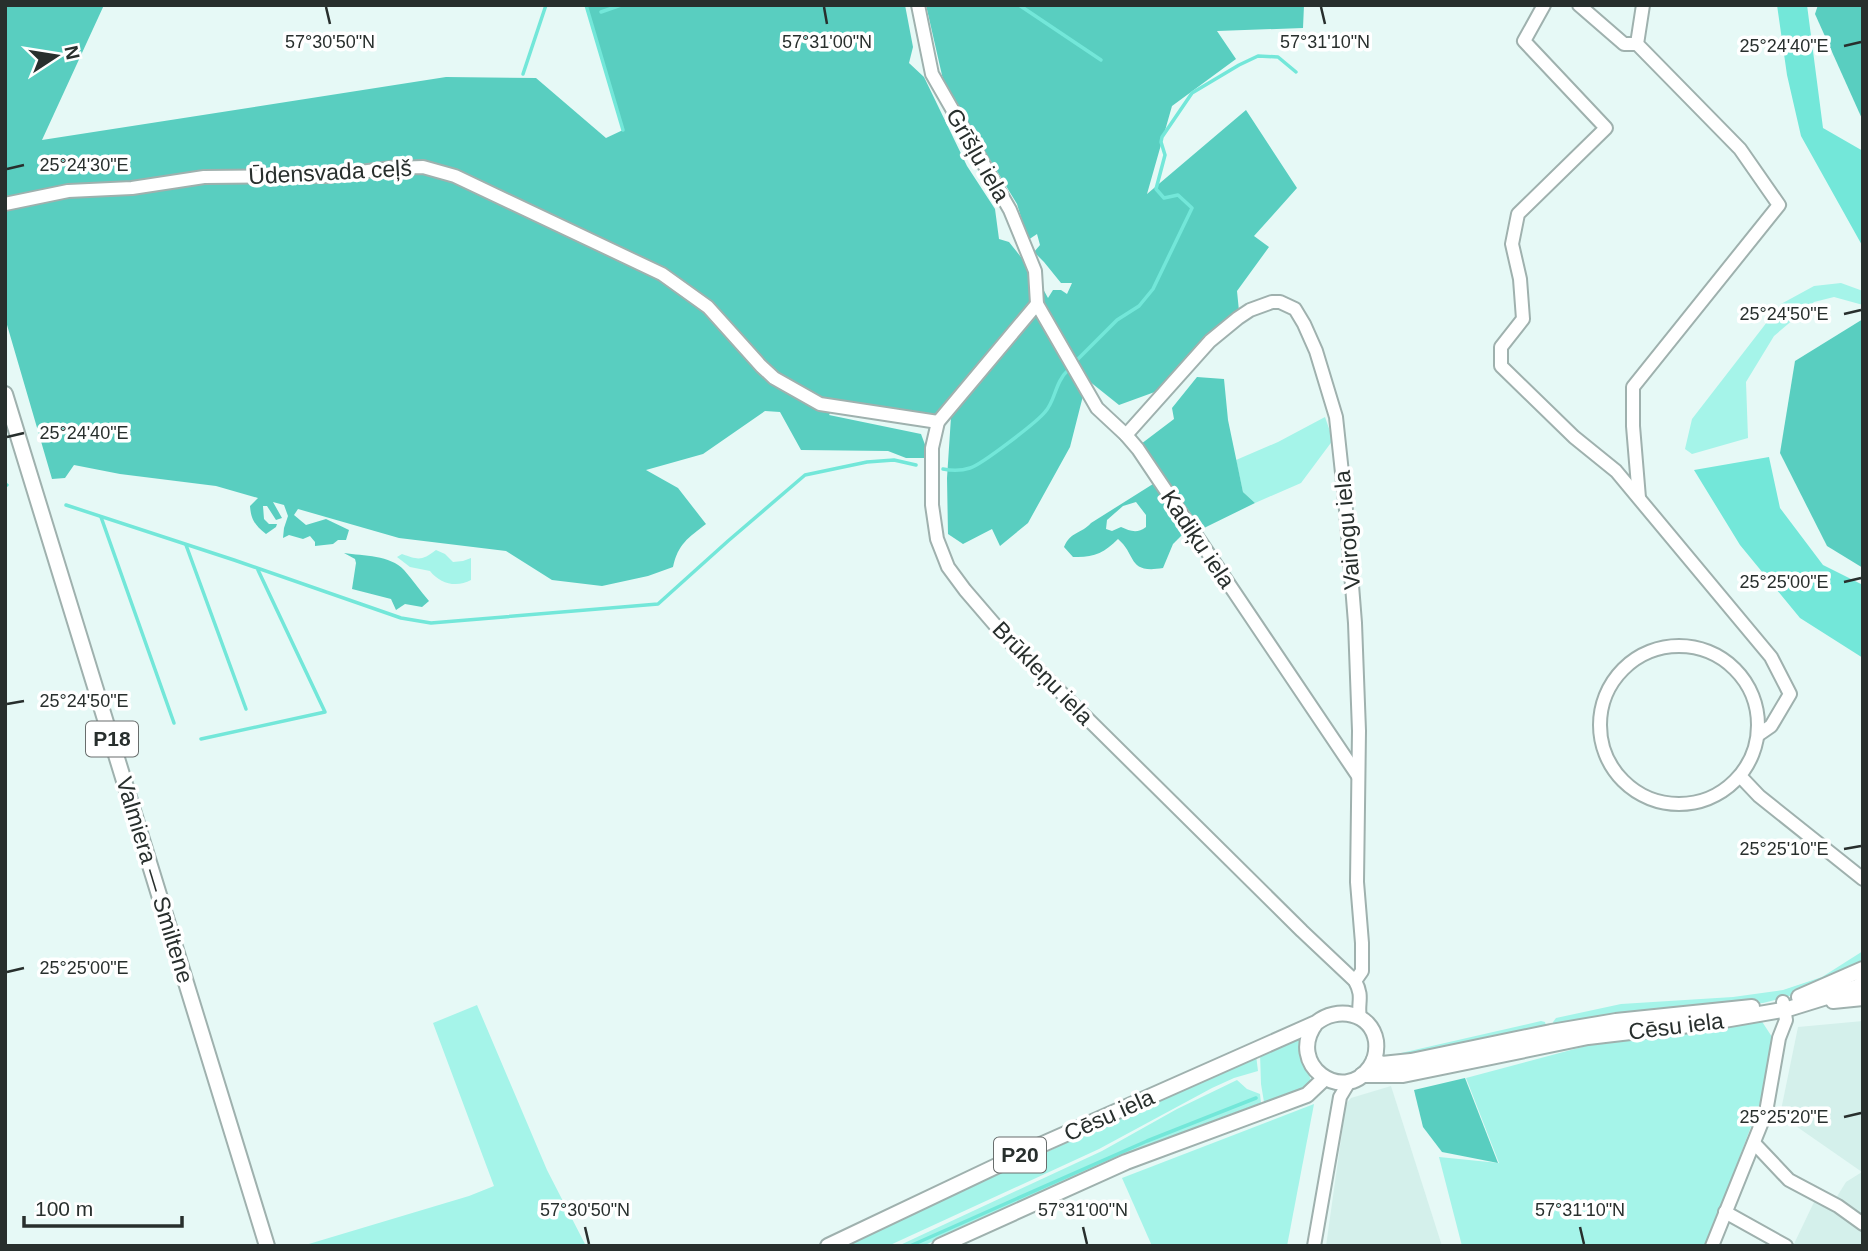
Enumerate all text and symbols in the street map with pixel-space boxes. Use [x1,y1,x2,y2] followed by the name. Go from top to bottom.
[21,21,91,91] north arrow
[285,32,375,52] text: 57°30'50"N
[782,32,872,52] text: 57°31'00"N
[1280,32,1370,52] text: 57°31'10"N
[1739,36,1829,56] text: 25°24'40"E
[60,44,84,61] text: N
[941,104,1015,207] street label: Grīšļu iela
[39,155,129,175] text: 25°24'30"E
[248,155,412,189] street label: Ūdensvada ceļš
[1739,304,1829,324] text: 25°24'50"E
[39,423,129,443] text: 25°24'40"E
[1329,469,1365,591] street label: Vairogu iela
[1156,485,1240,593] street label: Kadiķu iela
[1739,572,1829,592] text: 25°25'00"E
[987,616,1099,730] street label: Brūkleņu iela
[39,691,129,711] text: 25°24'50"E
[86,722,138,756] road number: P18
[111,774,199,986] street label: Valmiera — Smiltene
[1739,839,1829,859] text: 25°25'10"E
[39,958,129,978] text: 25°25'00"E
[1627,1007,1725,1045] street label: Cēsu iela
[1060,1084,1158,1146] street label: Cēsu iela
[1739,1107,1829,1127] text: 25°25'20"E
[994,1138,1046,1172] road number: P20
[24,1184,182,1228] scale bar
[35,1197,93,1220] text: 100 m
[540,1200,630,1220] text: 57°30'50"N
[1038,1200,1128,1220] text: 57°31'00"N
[1535,1200,1625,1220] text: 57°31'10"N

